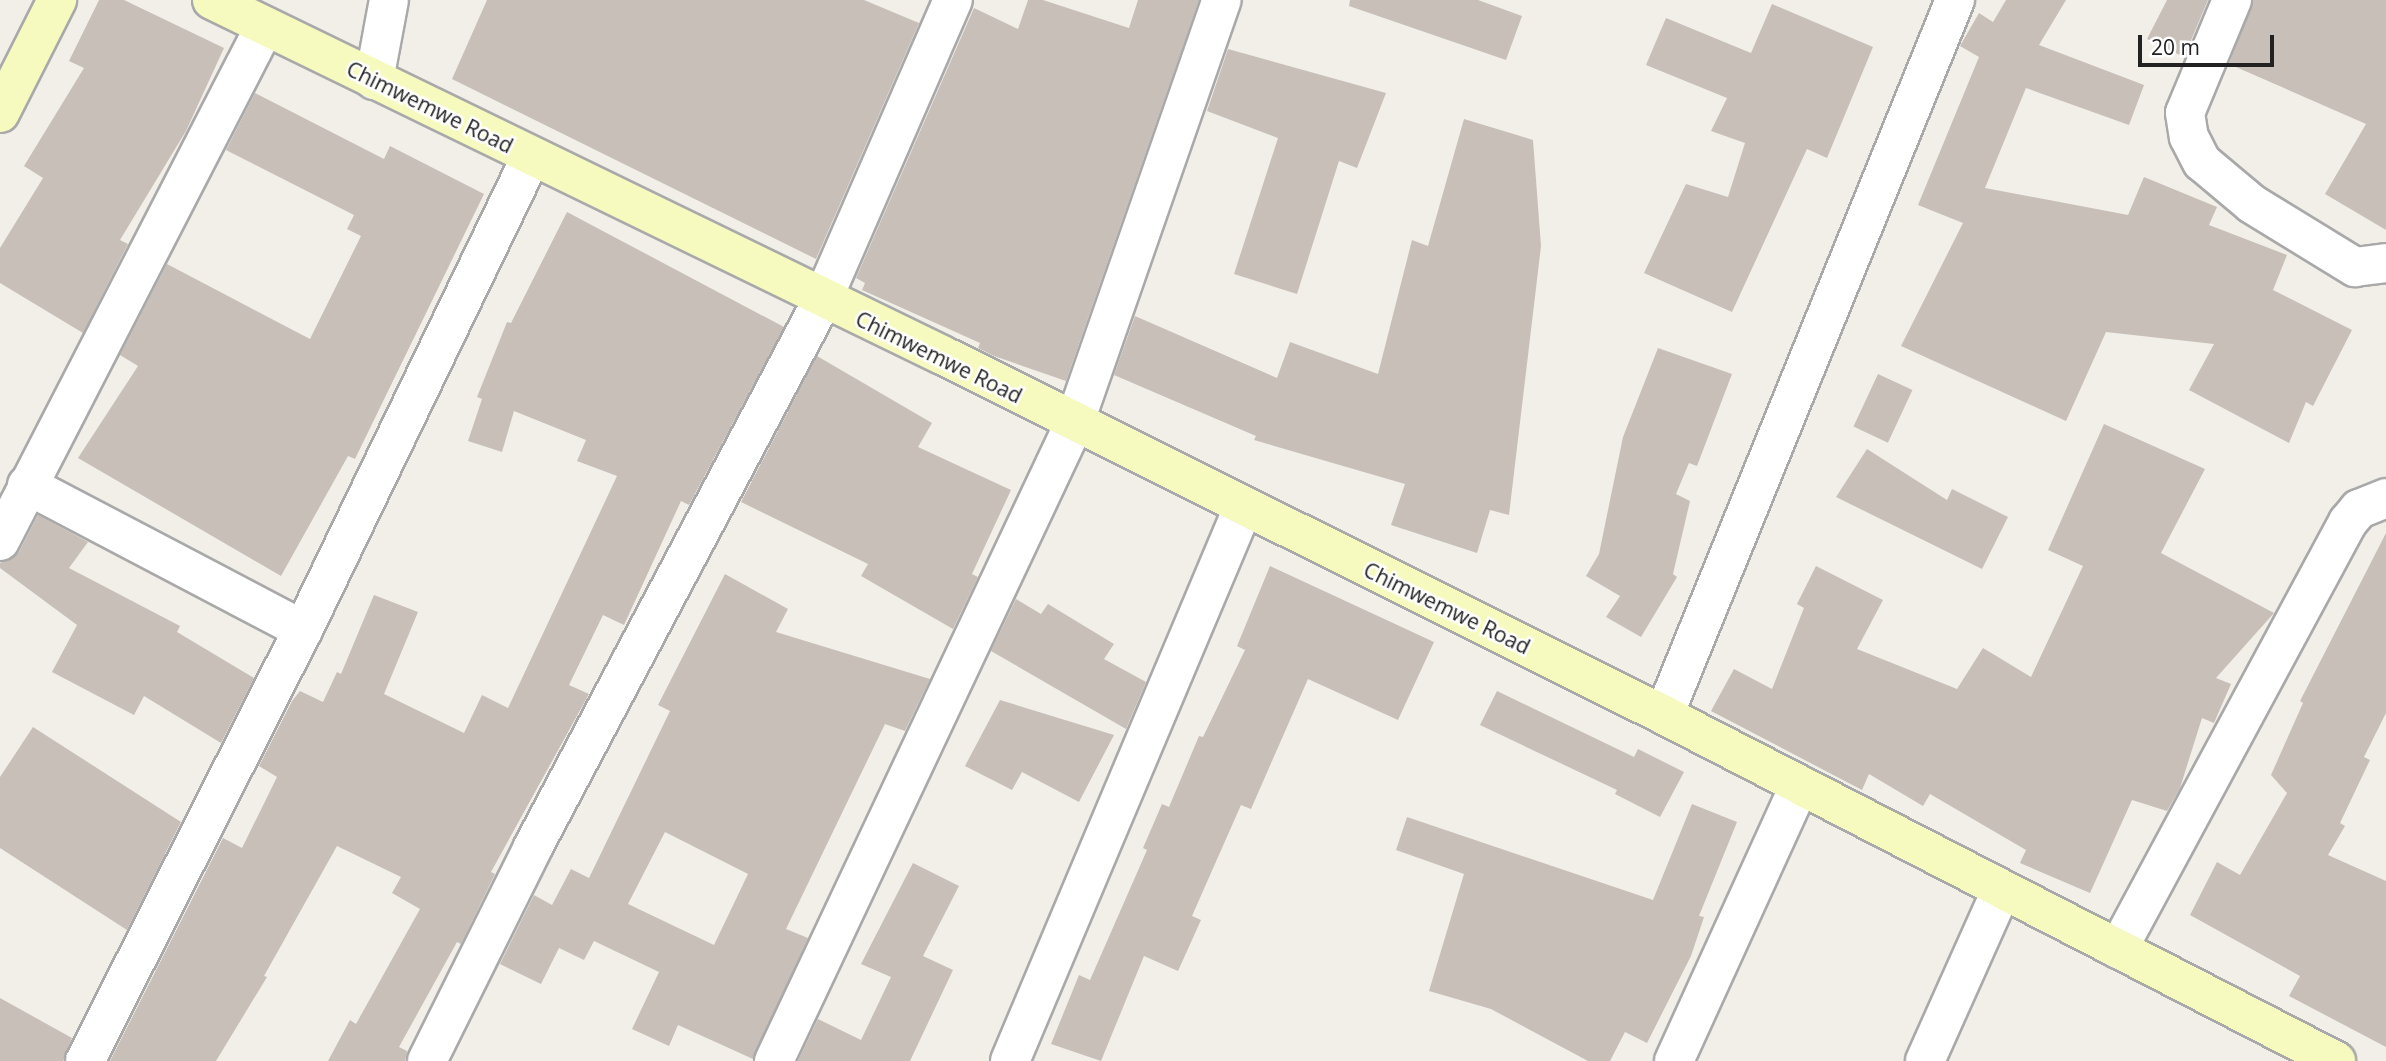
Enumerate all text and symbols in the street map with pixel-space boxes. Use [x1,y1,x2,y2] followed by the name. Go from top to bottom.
[2141,21,2278,65] scale bar
[2151,33,2200,61] text: 20 m
[343,56,517,158] street label: Chimwemwe Road
[852,306,1026,408] street label: Chimwemwe Road
[1360,557,1534,659] street label: Chimwemwe Road

